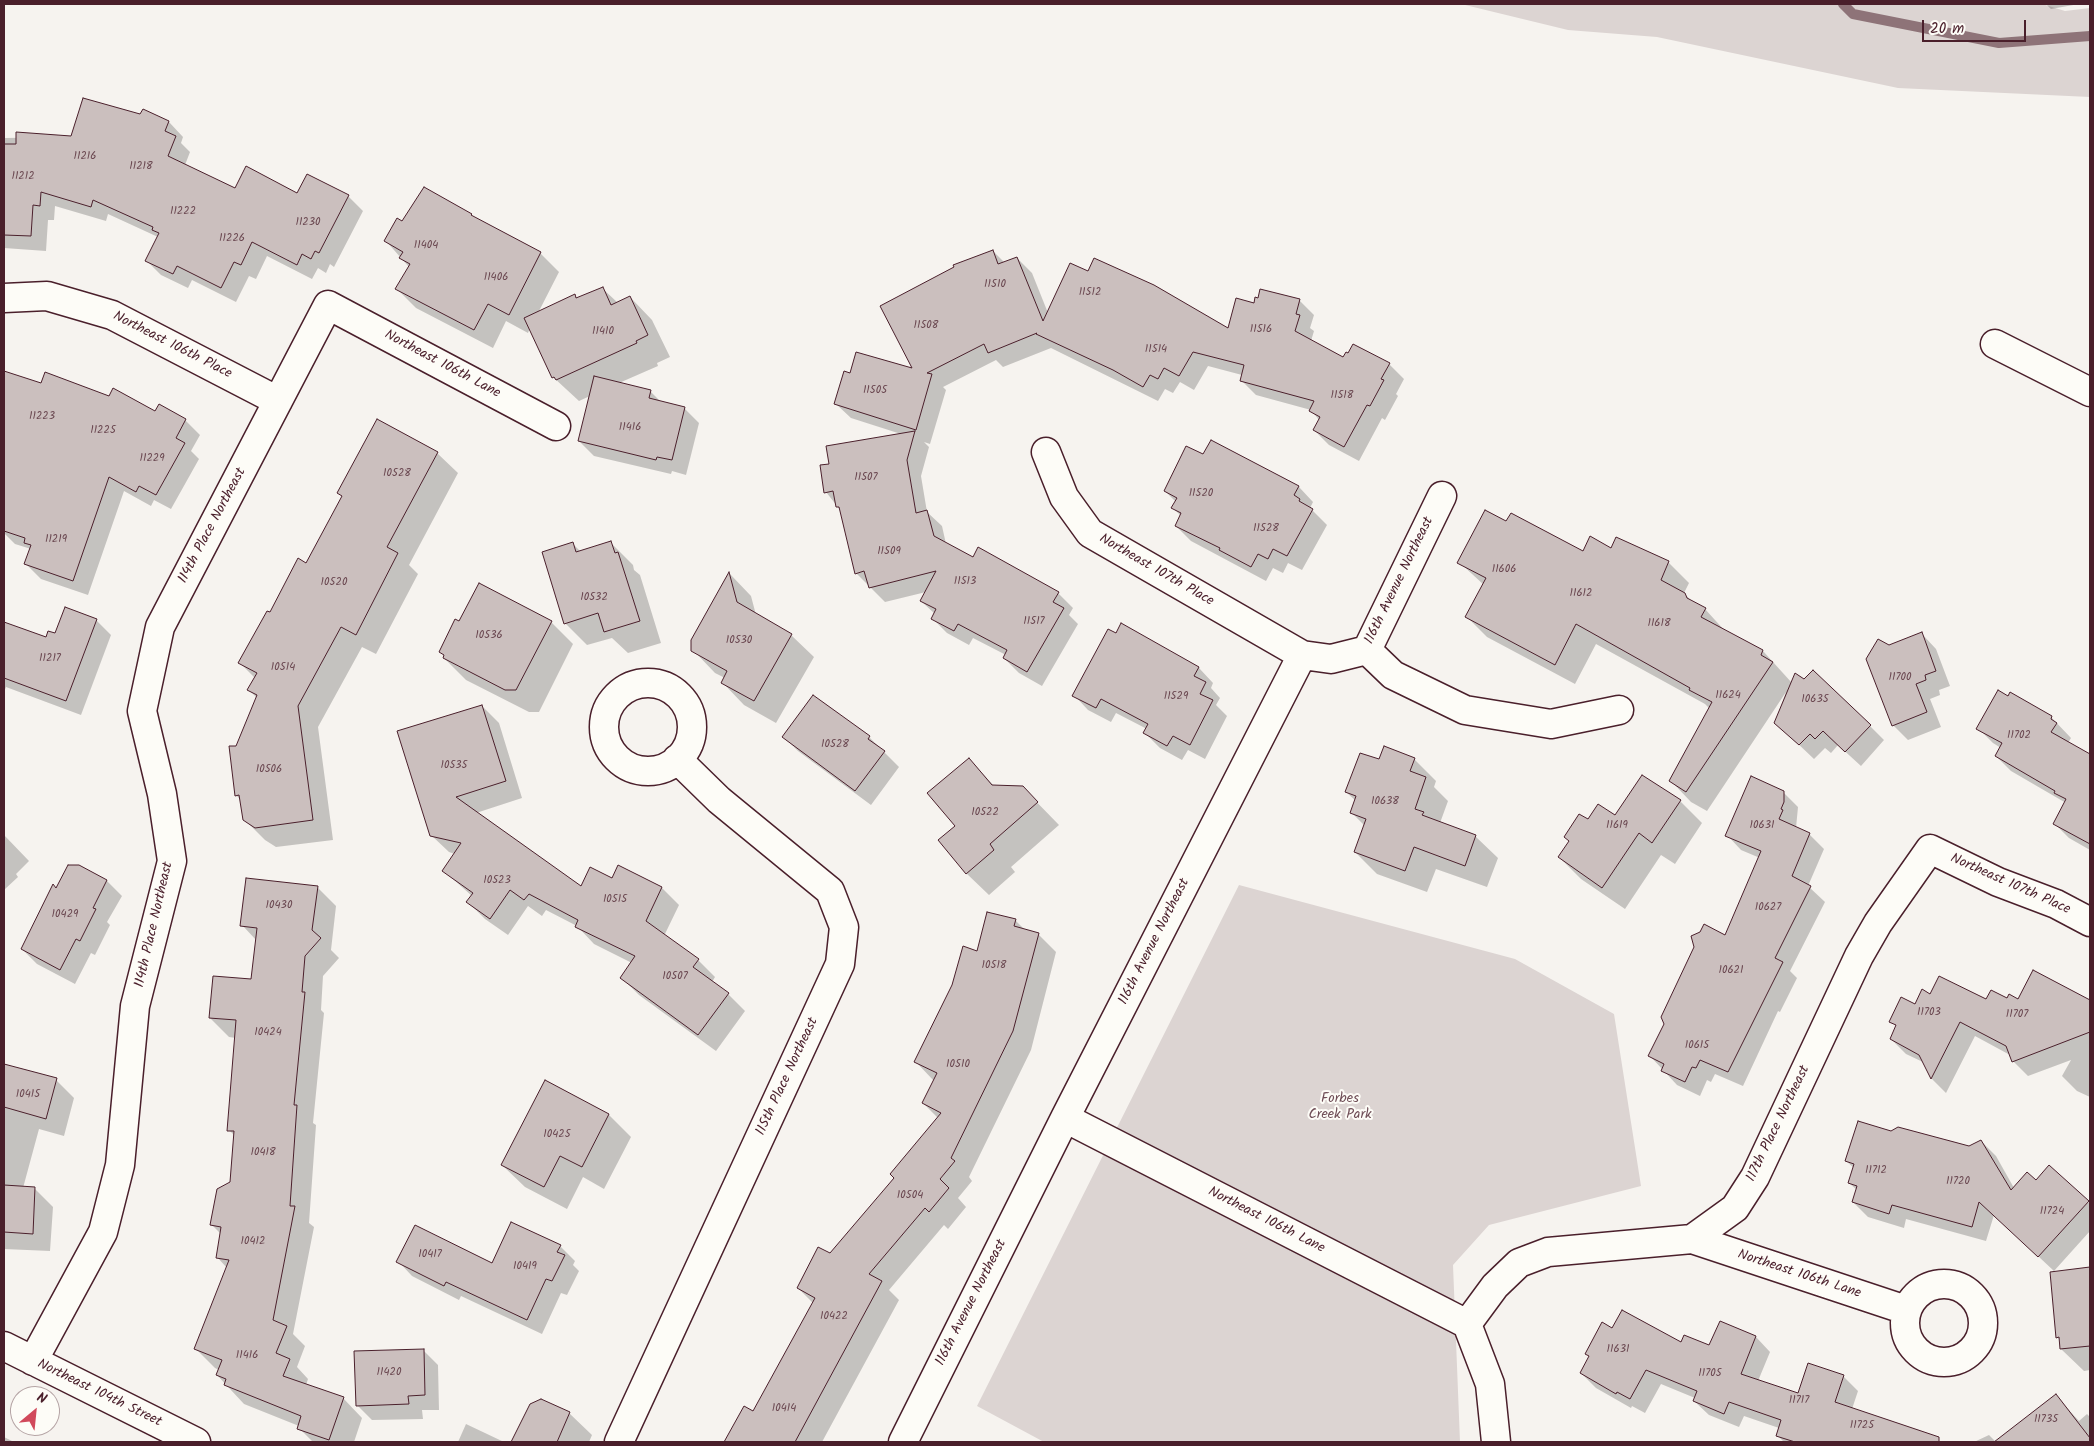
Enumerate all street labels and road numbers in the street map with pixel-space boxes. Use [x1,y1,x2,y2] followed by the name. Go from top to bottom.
[110,309,234,383] street label: Northeast 106th Place
[381,327,503,403] street label: Northeast 106th Lane
[175,465,251,587] street label: 114th Place Northeast
[1362,515,1438,647] street label: 116th Avenue Northeast
[1096,531,1216,611] street label: Northeast 107th Place
[1947,851,2073,919] street label: Northeast 107th Place
[132,861,178,989] street label: 114th Place Northeast
[1116,876,1194,1008] street label: 116th Avenue Northeast
[753,1015,823,1139] street label: 115th Place Northeast
[1744,1063,1814,1185] street label: 117th Place Northeast
[1205,1184,1327,1258] street label: Northeast 106th Lane
[933,1237,1011,1369] street label: 116th Avenue Northeast
[1735,1247,1863,1303] street label: Northeast 106th Lane
[34,1357,164,1431] street label: Northeast 104th Street

